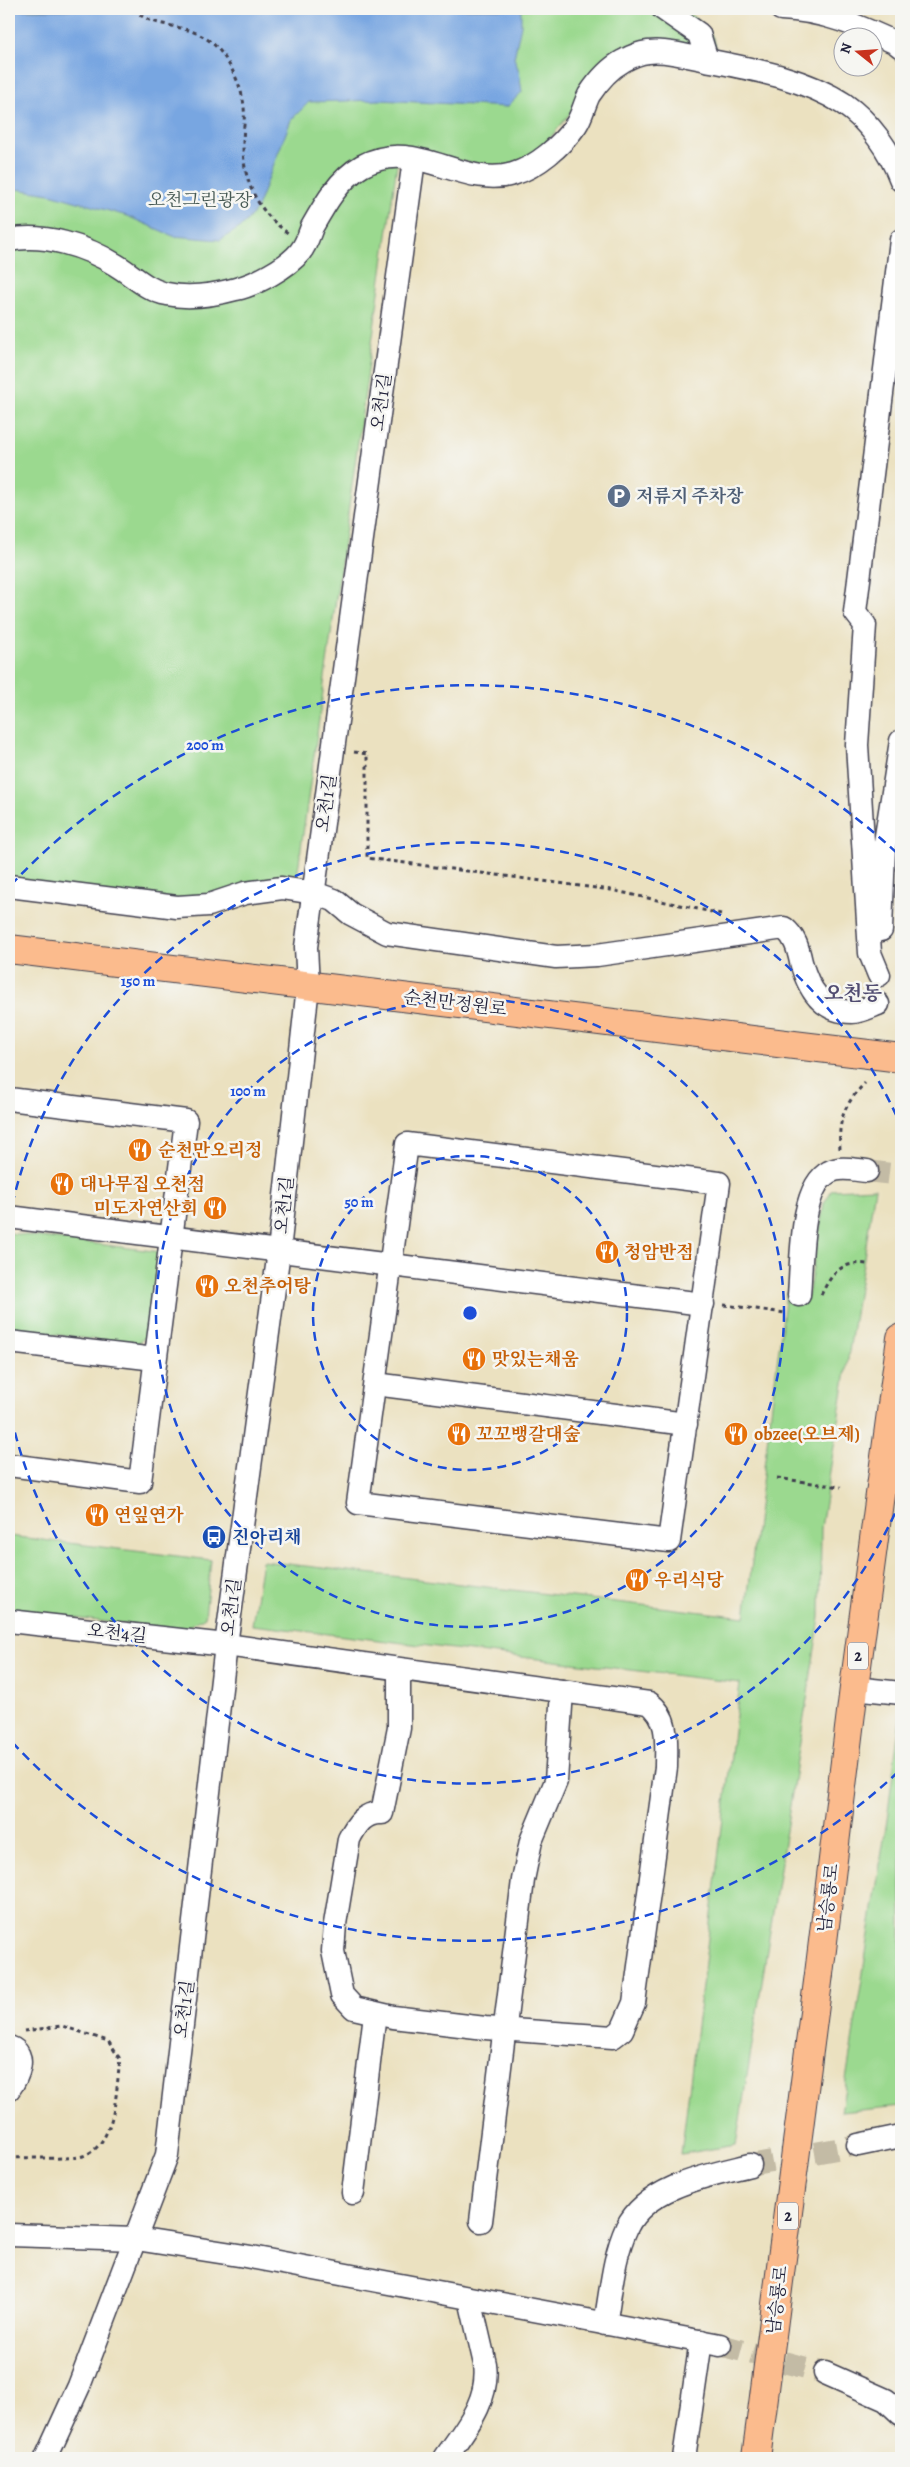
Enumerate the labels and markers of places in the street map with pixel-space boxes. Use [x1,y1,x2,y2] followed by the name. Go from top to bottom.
[606,483,632,509] parking icon: 저류지 주차장
[636,484,744,508] place label: 저류지 주차장
[127,1137,153,1163] restaurant icon: 순천만오리정
[158,1138,262,1162] place label: 순천만오리정
[49,1171,75,1197] restaurant icon: 대나무집 오천점
[80,1172,205,1196] place label: 대나무집 오천점
[202,1195,228,1221] restaurant icon: 미도자연산회
[94,1196,198,1220] place label: 미도자연산회
[594,1239,620,1265] restaurant icon: 청암반점
[624,1240,694,1264] place label: 청암반점
[194,1273,220,1299] restaurant icon: 오천추어탕
[224,1274,312,1298] place label: 오천추어탕
[461,1304,479,1322] centre of rings
[461,1346,487,1372] restaurant icon: 맛있는채움
[492,1347,580,1371] place label: 맛있는채움
[446,1421,472,1447] restaurant icon: 꼬꼬뱅갈대숲
[723,1421,749,1447] restaurant icon: obzee(오브제)
[476,1422,581,1446] place label: 꼬꼬뱅갈대숲
[754,1422,860,1446] place label: obzee(오브제)
[84,1502,110,1528] restaurant icon: 연잎연가
[114,1503,184,1527] place label: 연잎연가
[201,1524,227,1550] bus stop icon: 진아리채
[232,1525,302,1549] place label: 진아리채
[624,1567,650,1593] restaurant icon: 우리식당
[654,1568,724,1592] place label: 우리식당

